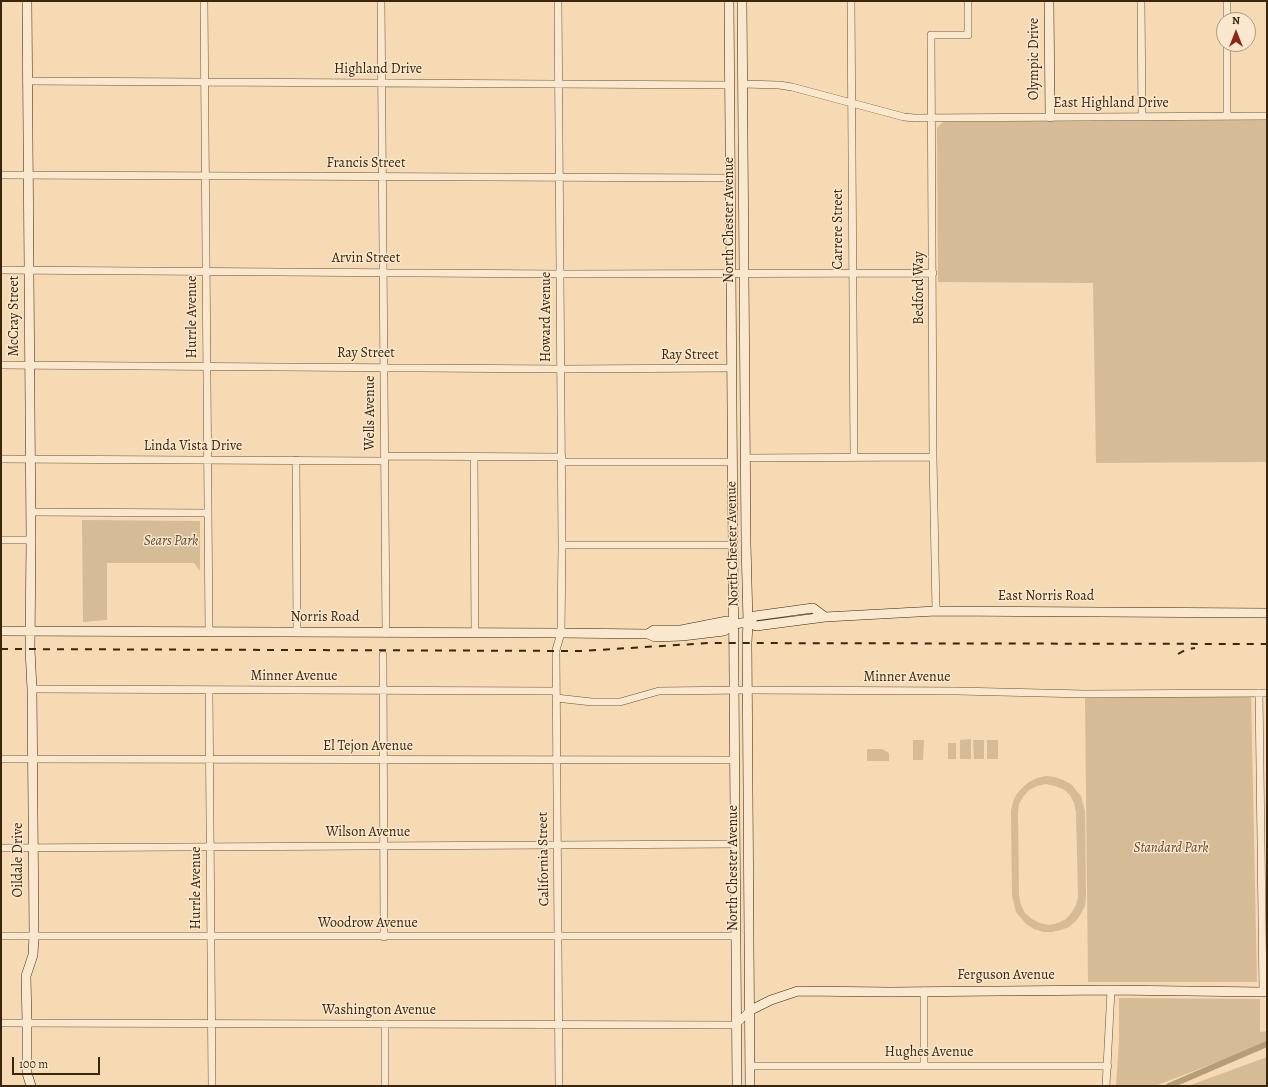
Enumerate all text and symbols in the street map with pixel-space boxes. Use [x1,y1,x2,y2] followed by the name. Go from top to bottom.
[1216,12,1256,52] north arrow
[1232,13,1240,28] text: N
[1027,18,1043,100] street label: Olympic Drive
[334,62,422,78] street label: Highland Drive
[1053,96,1169,112] street label: East Highland Drive
[326,156,406,172] street label: Francis Street
[722,157,738,283] street label: North Chester Avenue
[831,189,847,269] street label: Carrere Street
[332,251,400,267] street label: Arvin Street
[912,251,928,325] street label: Bedford Way
[539,272,555,362] street label: Howard Avenue
[185,275,201,359] street label: Hurrle Avenue
[7,276,23,356] street label: McCray Street
[337,346,395,362] street label: Ray Street
[661,348,719,364] street label: Ray Street
[363,375,379,451] street label: Wells Avenue
[144,439,242,455] street label: Linda Vista Drive
[724,481,742,607] street label: North Chester Avenue
[144,534,198,550] park label: Sears Park
[998,589,1094,605] street label: East Norris Road
[291,610,359,626] street label: Norris Road
[250,669,338,685] street label: Minner Avenue
[863,670,951,686] street label: Minner Avenue
[323,739,413,755] street label: El Tejon Avenue
[726,805,742,931] street label: North Chester Avenue
[535,812,553,906] street label: California Street
[11,823,27,897] street label: Oildale Drive
[326,825,410,841] street label: Wilson Avenue
[1133,841,1209,857] park label: Standard Park
[189,846,205,930] street label: Hurrle Avenue
[318,916,418,932] street label: Woodrow Avenue
[957,968,1055,984] street label: Ferguson Avenue
[322,1003,436,1019] street label: Washington Avenue
[885,1045,973,1061] street label: Hughes Avenue
[14,1049,102,1075] scale bar
[19,1056,48,1072] text: 100 m

